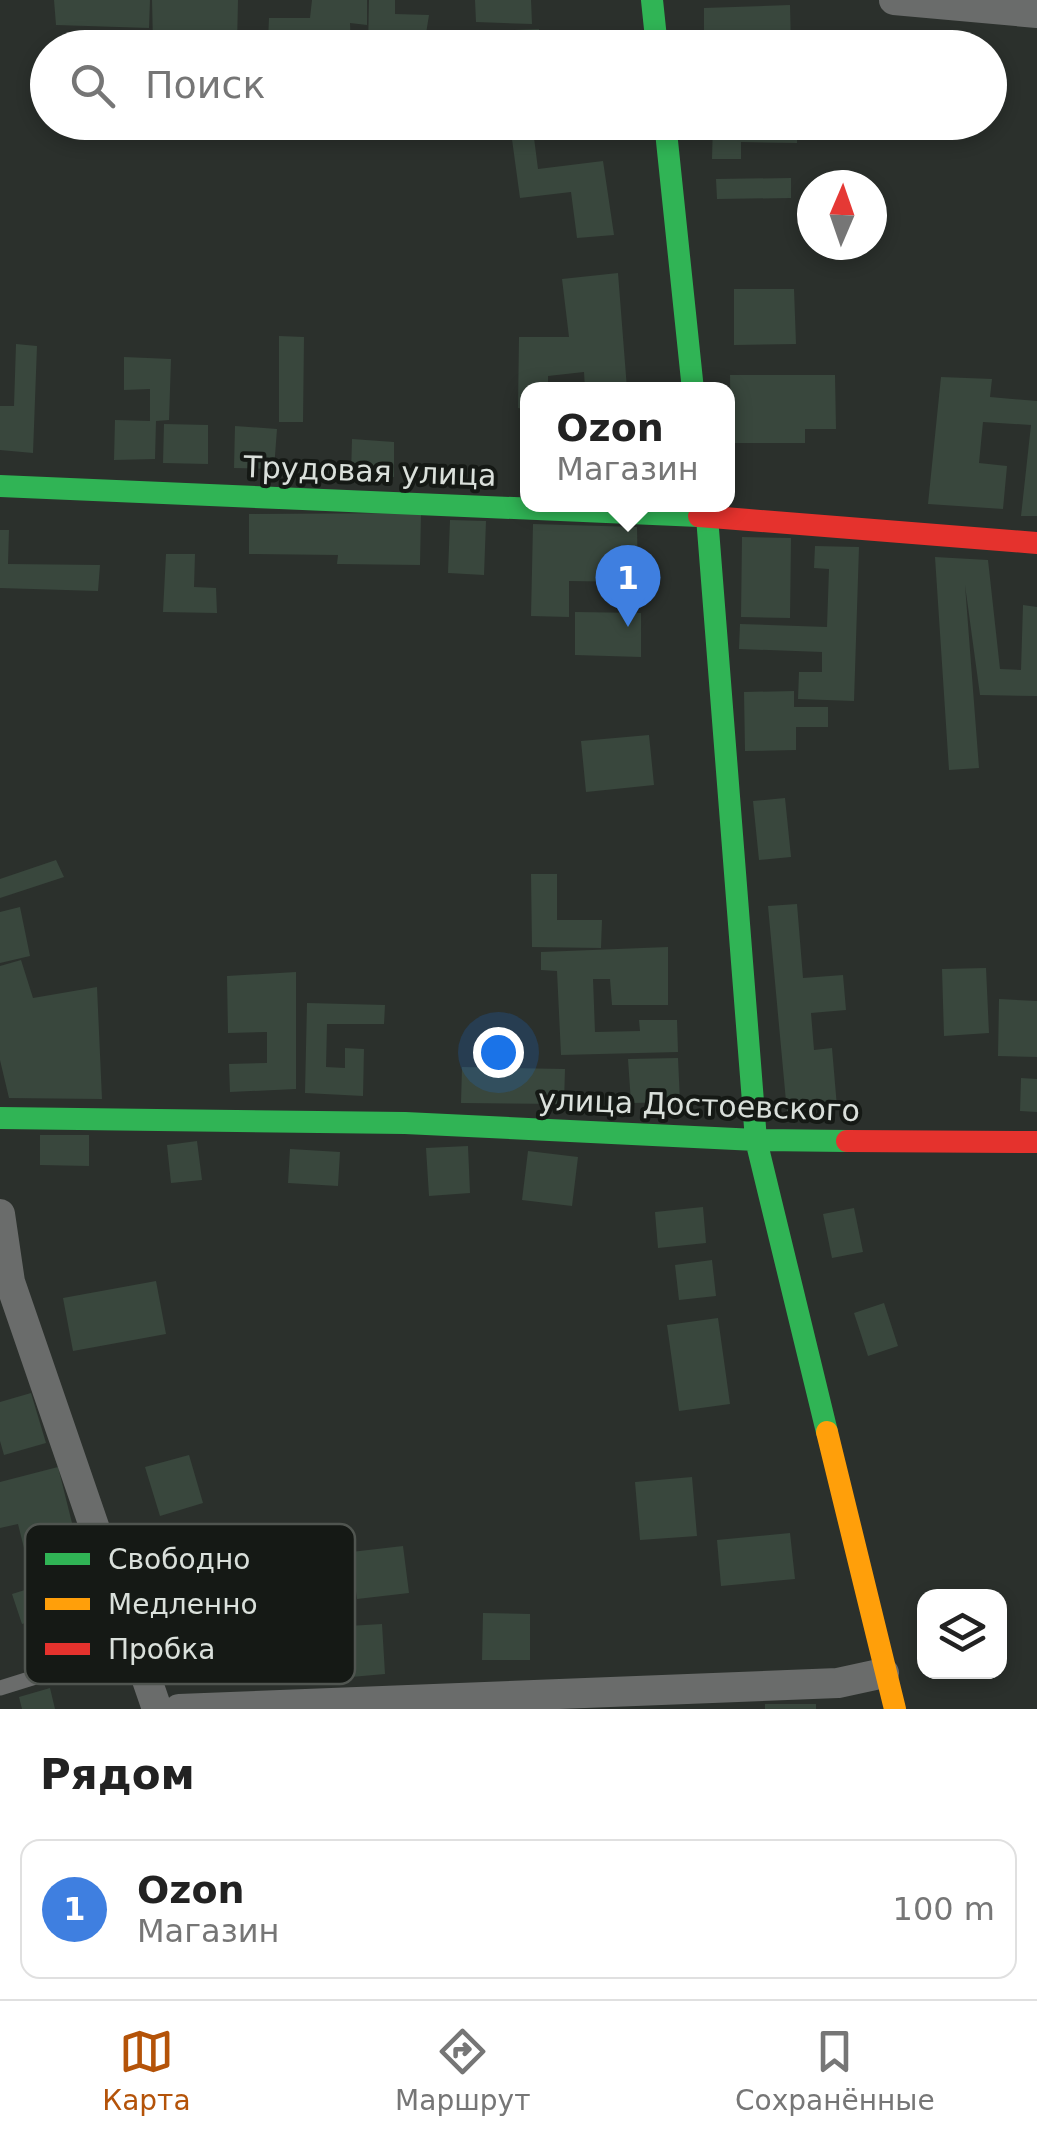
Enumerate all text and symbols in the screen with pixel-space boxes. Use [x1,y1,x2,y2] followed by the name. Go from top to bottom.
[30,30,1007,140] search box
[65,58,120,113] icon: search
[145,63,265,107] text: Поиск
[797,170,887,260] north arrow
[520,382,735,512] popup
[556,406,664,450] text: Ozon
[242,449,497,493] street label: Трудовая улица
[556,450,699,488] text: Магазин
[596,544,660,627] pin: 1
[473,1027,524,1078] your location
[537,1082,861,1128] street label: улица Достоевского
[25,1524,355,1684] legend
[108,1543,250,1576] text: Свободно
[108,1588,258,1621] text: Медленно
[917,1589,1007,1679] map controls
[917,1589,1007,1679] button: layers
[108,1633,215,1666] text: Пробка
[40,1750,195,1799] text: Рядом
[137,1868,245,1912] text: Ozon
[63,1890,86,1928] text: 1
[893,1890,995,1928] text: 100 m
[137,1912,279,1950] text: Магазин
[102,2024,191,2117] tab: Карта
[395,2024,530,2117] tab: Маршрут
[735,2024,935,2117] tab: Сохранённые

